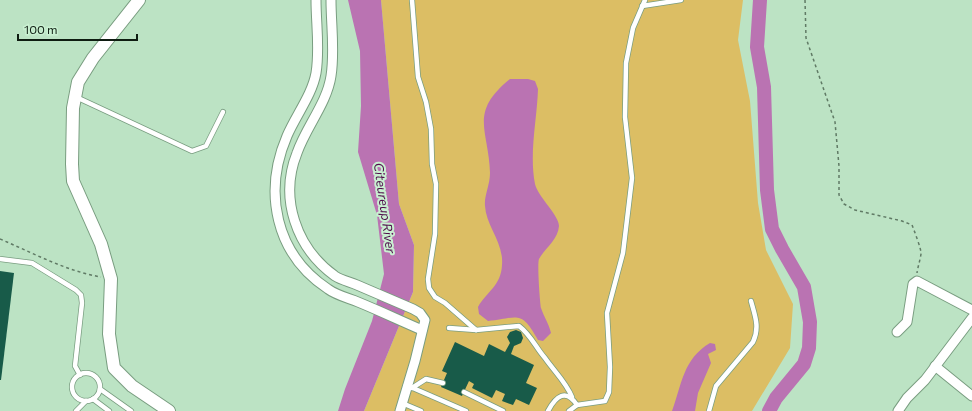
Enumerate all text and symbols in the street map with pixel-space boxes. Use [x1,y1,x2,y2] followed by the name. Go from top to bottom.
[18,16,137,42] scale bar
[24,22,58,36] text: 100 m
[371,162,399,255] water label: Citeureup River

